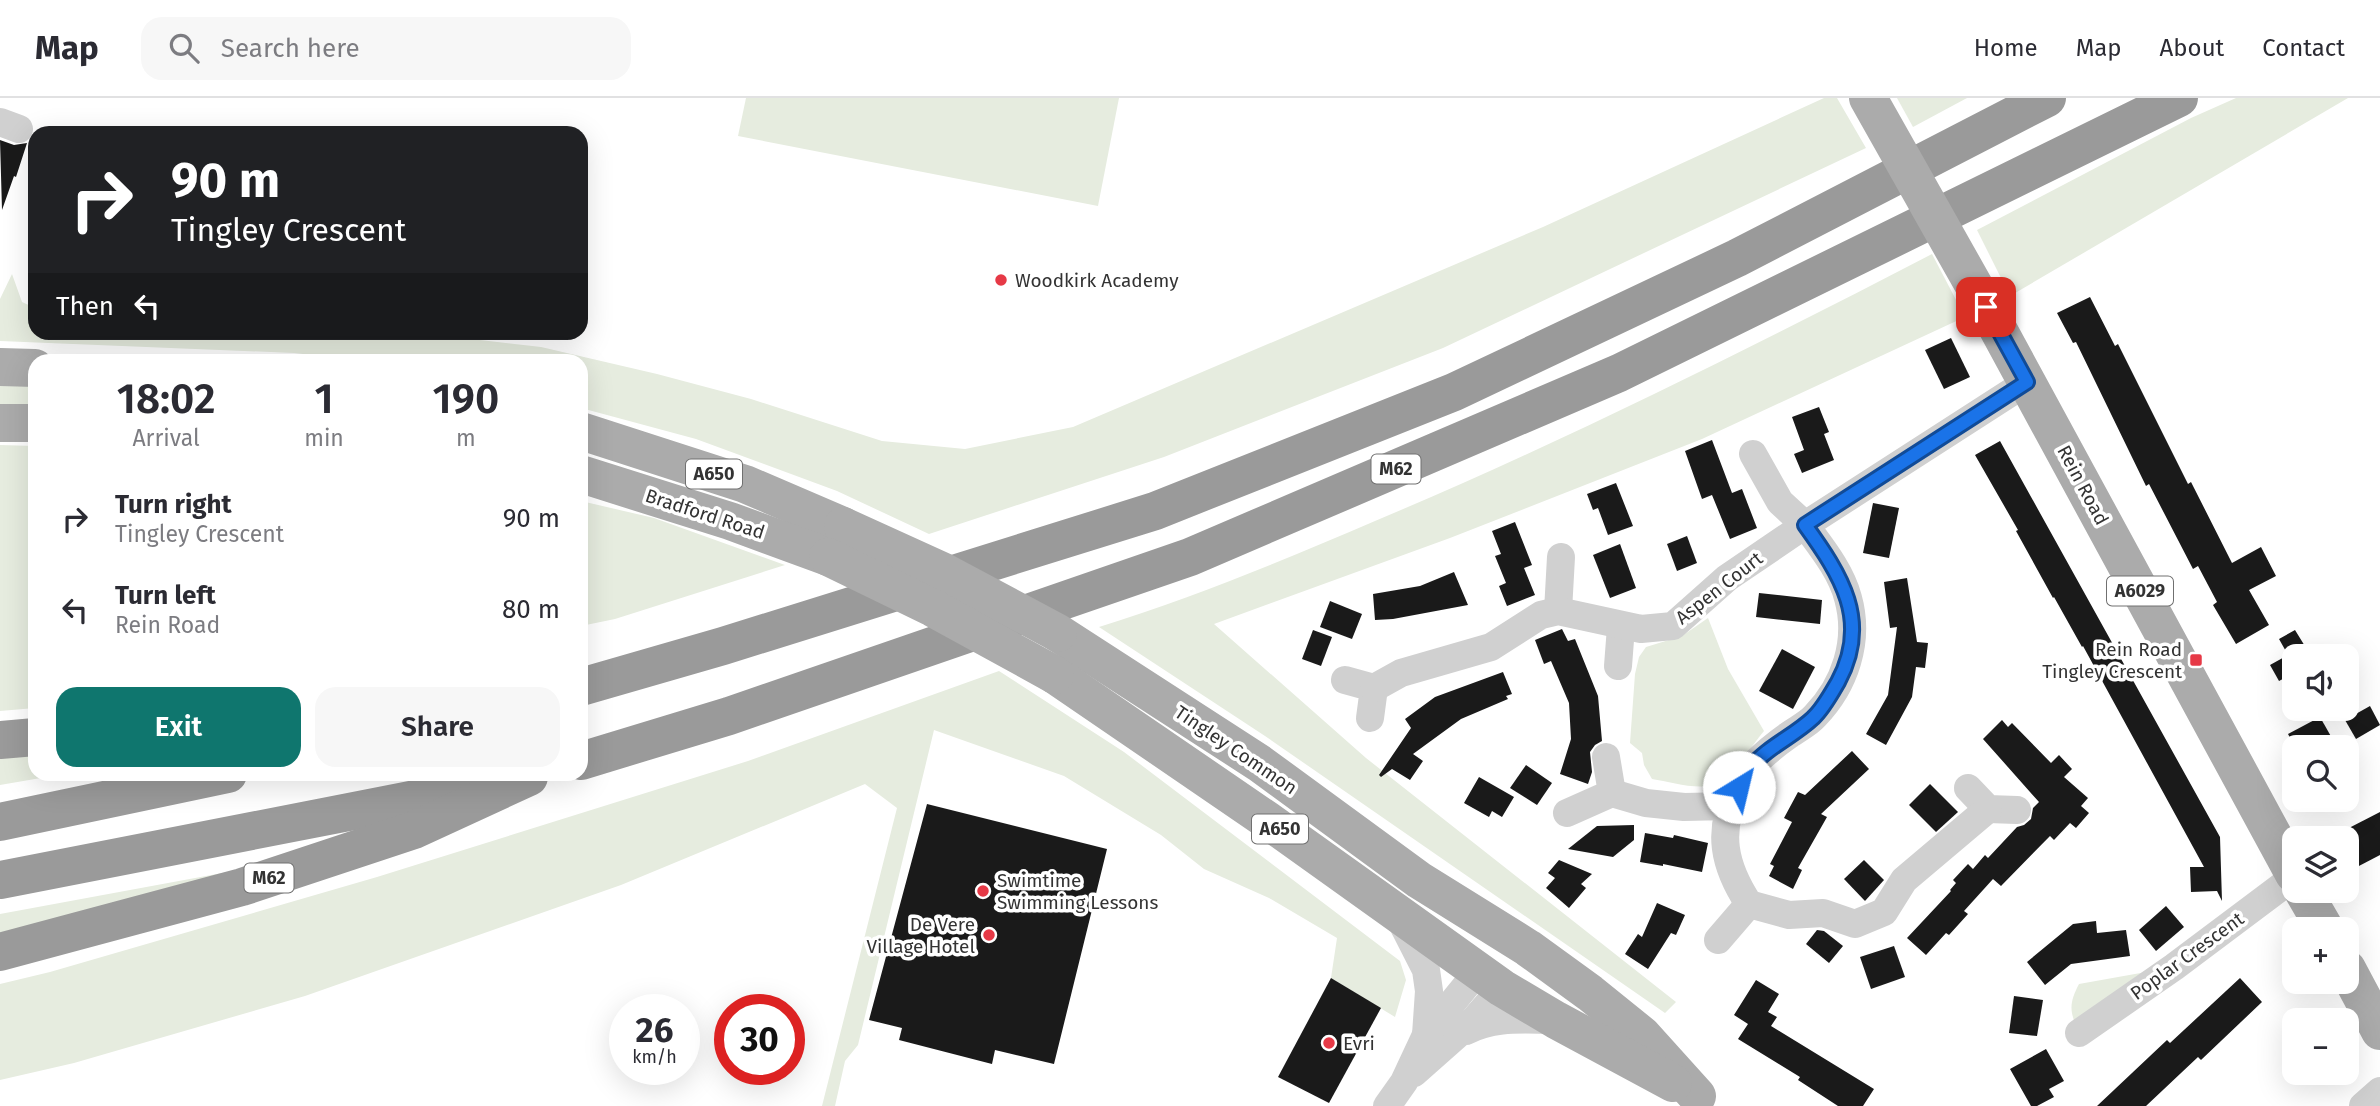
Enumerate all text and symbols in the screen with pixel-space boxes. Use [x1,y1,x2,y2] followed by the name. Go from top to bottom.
[141,17,631,80] search box
[35,28,99,68] text: Map
[165,29,203,67] icon: search
[221,33,360,64] text: Search here
[1974,34,2038,62] text: Home
[2076,34,2122,62] text: Map
[2160,34,2224,62] text: About
[2262,34,2345,62] text: Contact
[171,151,280,210] text: 90 m
[56,154,147,245] icon: right
[171,211,406,249] text: Tingley Crescent
[1015,269,1179,292] place label: Woodkirk Academy
[993,272,1009,288] marker: Woodkirk Academy
[1956,277,2016,337] pin
[128,287,166,325] icon: left
[1967,288,2005,326] icon: arrive
[56,291,114,322] text: Then
[117,374,215,424] text: 18:02
[314,374,334,424] text: 1
[433,374,499,424] text: 190
[132,424,200,452] text: Arrival
[304,424,344,452] text: min
[456,424,476,452] text: m
[2052,441,2114,529] street label: Rein Road
[1372,454,1420,484] road number: M62
[686,460,742,488] road number: A650
[642,484,768,544] street label: Bradford Road
[115,489,232,520] text: Turn right
[56,500,94,538] icon: right
[503,503,560,534] text: 90 m
[115,520,284,548] text: Tingley Crescent
[1671,547,1767,629] street label: Aspen Court
[2107,576,2173,606] road number: A6029
[115,580,216,611] text: Turn left
[56,591,94,629] icon: left
[502,594,560,625] text: 80 m
[115,611,220,639] text: Rein Road
[2042,638,2182,683] place label: Rein Road Tingley Crescent
[2282,644,2359,1085] map controls
[2282,644,2359,721] button: sound
[2188,652,2204,668] marker: Rein Road Tingley Crescent
[56,687,301,767] button: Exit
[315,687,560,767] button: Share
[1171,701,1301,799] street label: Tingley Common
[2282,735,2359,812] button: search
[1702,750,1776,824] position arrow
[1252,814,1308,844] road number: A650
[2282,826,2359,903] button: layers
[244,864,294,892] road number: M62
[997,869,1158,914] place label: Swimtime Swimming Lessons
[975,883,991,899] marker: Swimtime Swimming Lessons
[2126,907,2248,1005] street label: Poplar Crescent
[866,913,975,958] place label: De Vere Village Hotel
[2282,917,2359,994] button: +
[981,927,997,943] marker: De Vere Village Hotel
[714,994,805,1085] speed limit sign: 30
[2282,1008,2359,1085] button: −
[636,1009,673,1051] text: 26
[1343,1032,1375,1055] place label: Evri
[1321,1035,1337,1051] marker: Evri
[632,1046,677,1068] text: km/h

